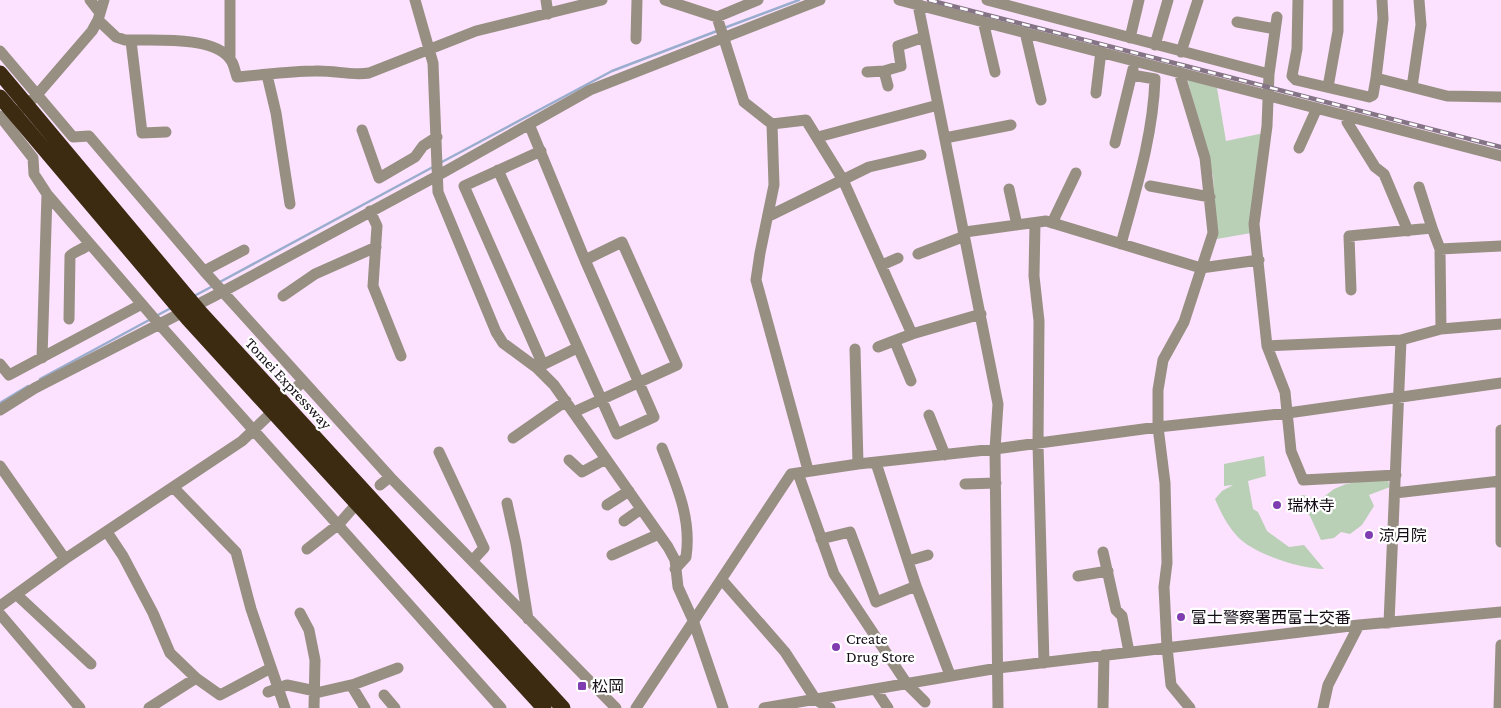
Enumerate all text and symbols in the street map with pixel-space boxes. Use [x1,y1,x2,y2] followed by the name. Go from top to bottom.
[241,334,336,434] street label: Tomei Expressway
[1287,497,1335,514] place label: 瑞林寺
[1271,499,1283,511] marker: 瑞林寺
[1379,527,1427,544] place label: 涼月院
[1363,529,1375,541] marker: 涼月院
[1191,609,1351,626] place label: 富士警察署西富士交番
[1175,611,1187,623] marker: 富士警察署西富士交番
[846,630,915,666] place label: Create Drug Store
[830,641,842,653] marker: Create Drug Store
[592,678,624,695] place label: 松岡
[576,680,588,692] marker: 松岡

